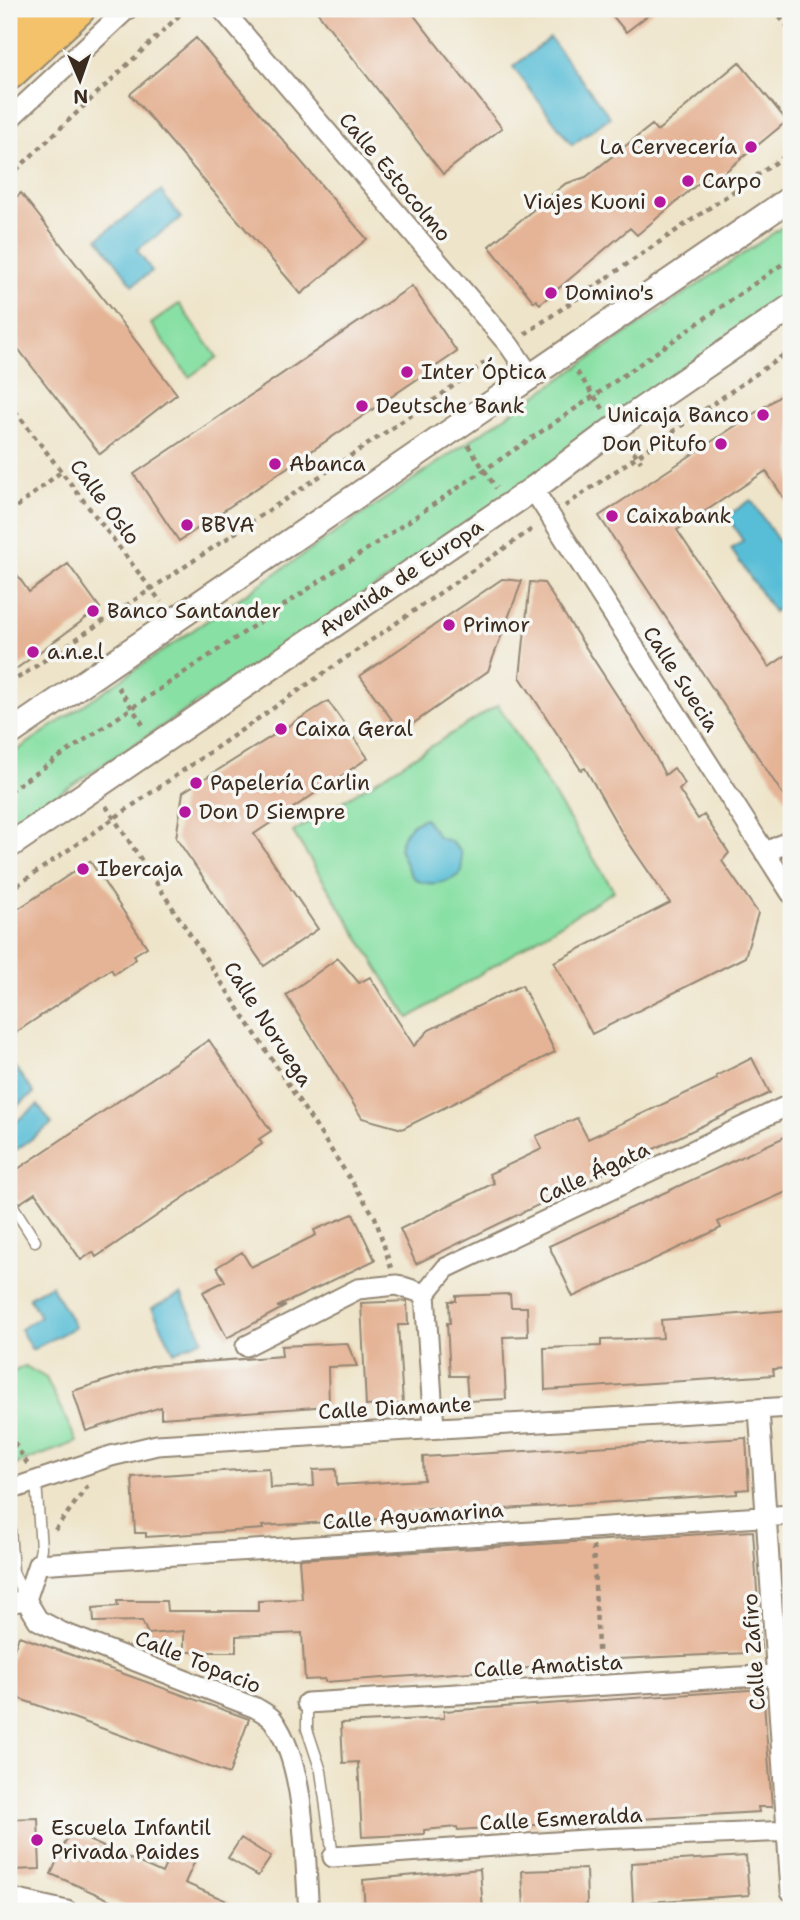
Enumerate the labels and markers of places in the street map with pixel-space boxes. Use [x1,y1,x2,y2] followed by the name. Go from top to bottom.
[600,133,737,161] place label: La Cervecería
[743,139,759,155] marker: La Cervecería
[702,167,761,195] place label: Carpo
[680,173,696,189] marker: Carpo
[523,188,646,216] place label: Viajes Kuoni
[652,194,668,210] marker: Viajes Kuoni
[565,279,654,307] place label: Domino's
[543,285,559,301] marker: Domino's
[421,357,546,386] place label: Inter Óptica
[399,364,415,380] marker: Inter Óptica
[376,392,525,420] place label: Deutsche Bank
[354,398,370,414] marker: Deutsche Bank
[607,401,749,429] place label: Unicaja Banco
[755,407,771,423] marker: Unicaja Banco
[602,430,707,458] place label: Don Pitufo
[713,436,729,452] marker: Don Pitufo
[289,450,366,478] place label: Abanca
[267,456,283,472] marker: Abanca
[626,502,732,530] place label: Caixabank
[604,508,620,524] marker: Caixabank
[201,511,255,539] place label: BBVA
[179,517,195,533] marker: BBVA
[107,597,281,625] place label: Banco Santander
[85,603,101,619] marker: Banco Santander
[463,611,530,639] place label: Primor
[441,617,457,633] marker: Primor
[47,638,105,666] place label: a.n.e.l
[25,644,41,660] marker: a.n.e.l
[295,715,413,743] place label: Caixa Geral
[273,721,289,737] marker: Caixa Geral
[210,769,370,797] place label: Papelería Carlin
[188,775,204,791] marker: Papelería Carlin
[199,798,346,826] place label: Don D Siempre
[177,804,193,820] marker: Don D Siempre
[97,855,183,883] place label: Ibercaja
[75,861,91,877] marker: Ibercaja
[51,1814,212,1866] place label: Escuela Infantil Privada Paides
[29,1832,45,1848] marker: Escuela Infantil Privada Paides

